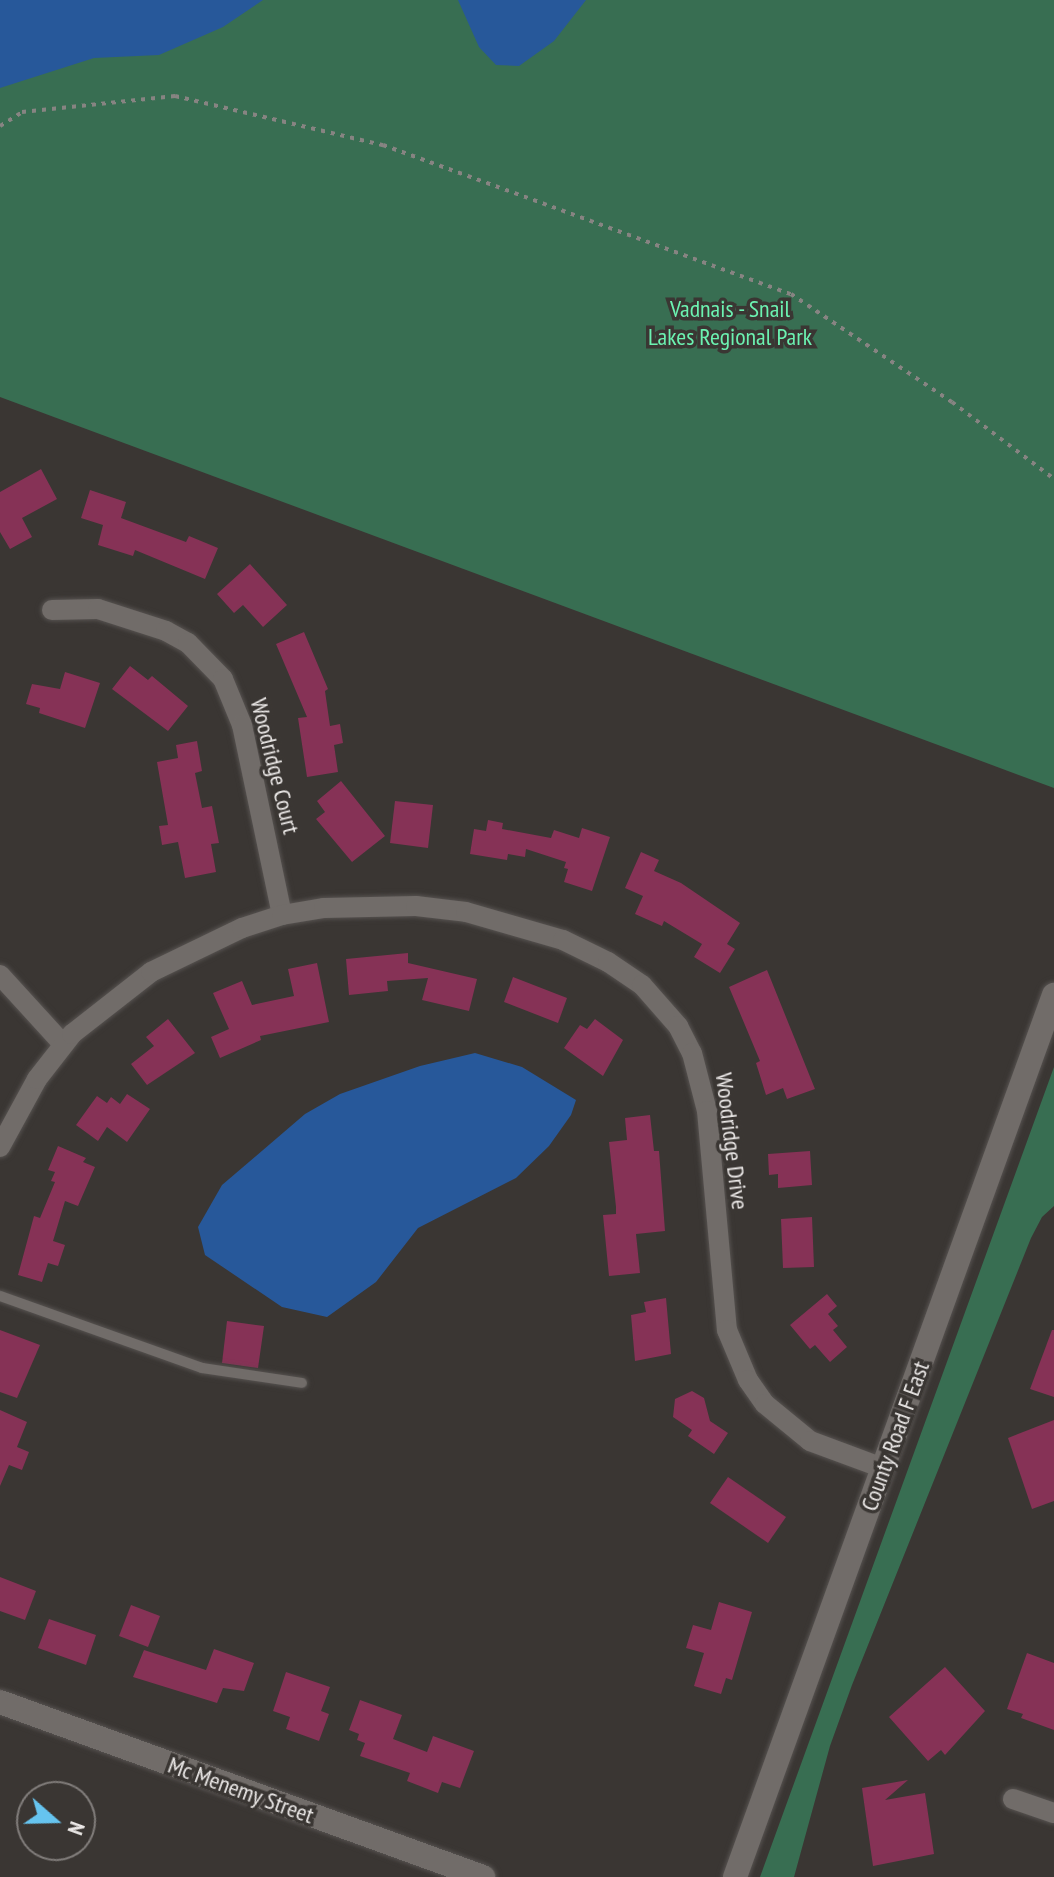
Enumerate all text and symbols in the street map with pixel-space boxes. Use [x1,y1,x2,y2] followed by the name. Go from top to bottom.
[648,295,812,351] park label: Vadnais - Snail Lakes Regional Park
[244,695,306,837] street label: Woodridge Court
[709,1071,755,1211] street label: Woodridge Drive
[854,1357,936,1515] street label: County Road F East
[164,1750,318,1830] street label: Mc Menemy Street
[16,1781,96,1861] north arrow
[61,1818,92,1839] text: N

